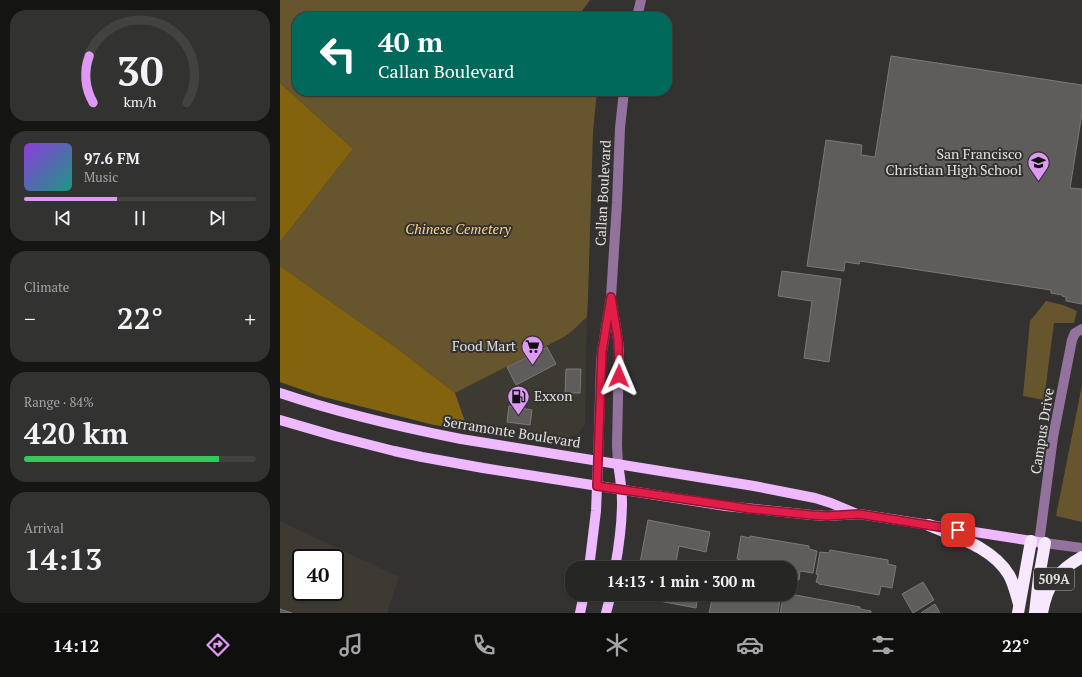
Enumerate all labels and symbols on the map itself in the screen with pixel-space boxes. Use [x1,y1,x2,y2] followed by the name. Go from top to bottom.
[590,139,615,246] street label: Callan Boulevard
[886,144,1022,179] place label: San Francisco Christian High School
[1025,149,1051,182] school or university icon: San Francisco Christian High School
[405,219,511,238] park label: Chinese Cemetery
[519,333,545,366] supermarket icon: Food Mart
[452,336,517,355] place label: Food Mart
[598,355,640,397] position arrow
[506,383,532,416] fuel station icon: Exxon
[534,386,573,405] place label: Exxon
[1025,386,1058,475] street label: Campus Drive
[442,411,582,452] street label: Serramonte Boulevard
[941,513,975,547] pin
[292,549,344,601] speed limit sign: 40
[1034,568,1074,590] road number: 509A

